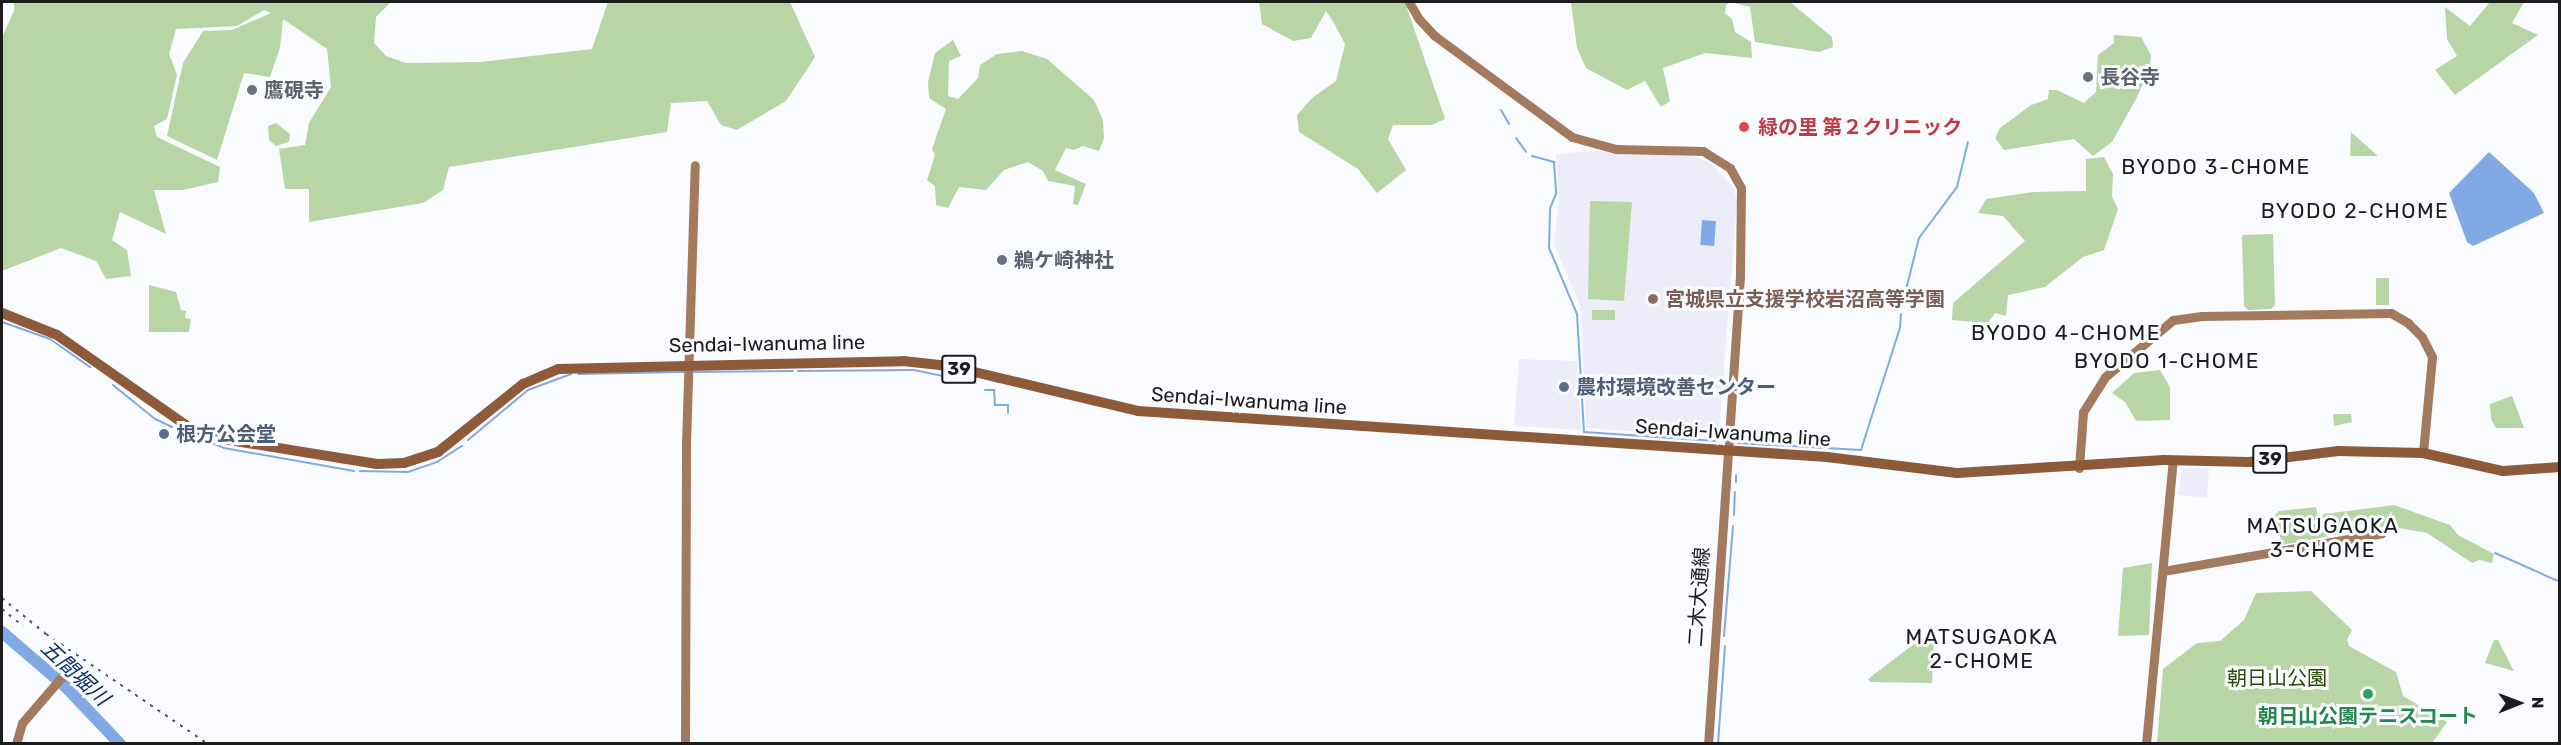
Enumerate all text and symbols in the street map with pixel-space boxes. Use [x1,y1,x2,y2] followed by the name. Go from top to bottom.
[2100,65,2160,89] place label: 長谷寺
[2081,70,2095,84] marker: 長谷寺
[264,78,324,102] place label: 鷹硯寺
[245,83,259,97] marker: 鷹硯寺
[1758,115,1962,139] place label: 緑の里 第２クリニック
[1735,118,1753,136] marker: 緑の里 第２クリニック
[2121,154,2311,180] district label: BYODO 3-CHOME
[2261,198,2449,224] district label: BYODO 2-CHOME
[1014,248,1114,272] place label: 鵜ケ崎神社
[995,253,1009,267] marker: 鵜ケ崎神社
[1665,287,1945,311] place label: 宮城県立支援学校岩沼高等学園
[1646,292,1660,306] marker: 宮城県立支援学校岩沼高等学園
[1971,320,2161,346] district label: BYODO 4-CHOME
[669,330,865,358] street label: Sendai-Iwanuma line
[2074,348,2260,374] district label: BYODO 1-CHOME
[941,354,977,384] road number: 39
[1576,375,1776,399] place label: 農村環境改善センター
[1557,380,1571,394] marker: 農村環境改善センター
[1150,382,1348,420] street label: Sendai-Iwanuma line
[1634,414,1832,452] street label: Sendai-Iwanuma line
[176,422,276,446] place label: 根方公会堂
[157,427,171,441] marker: 根方公会堂
[2252,444,2288,474] road number: 39
[2247,513,2399,563] district label: MATSUGAOKA 3-CHOME
[1684,546,1714,648] street label: 二木大通線
[1906,624,2058,674] district label: MATSUGAOKA 2-CHOME
[36,635,114,711] water label: 五間堀川
[2227,666,2327,690] park label: 朝日山公園
[2489,673,2549,733] north arrow
[2361,687,2375,701] marker: 朝日山公園テニスコート
[2528,697,2547,709] text: N
[2258,704,2478,728] place label: 朝日山公園テニスコート

